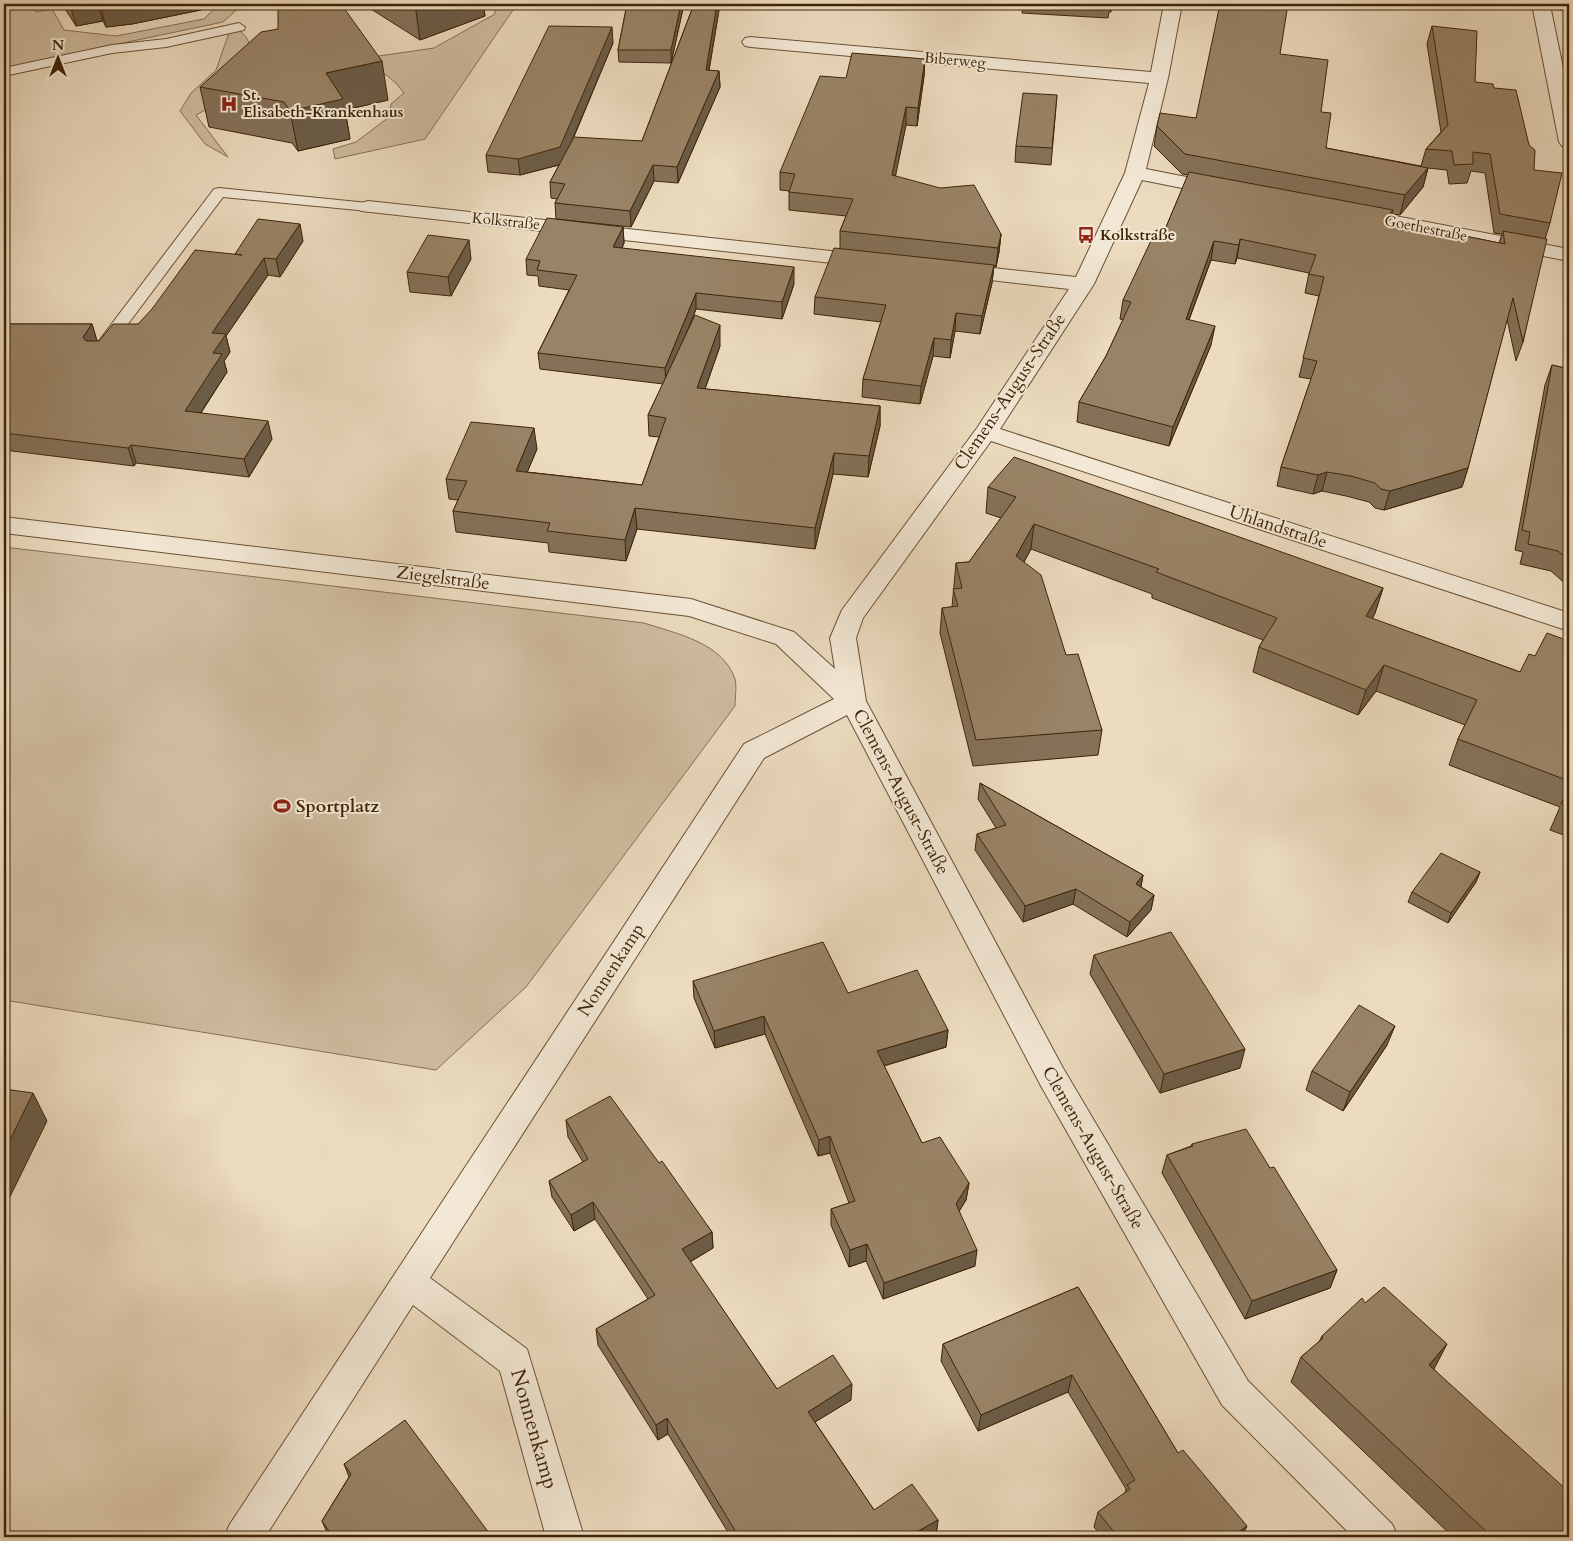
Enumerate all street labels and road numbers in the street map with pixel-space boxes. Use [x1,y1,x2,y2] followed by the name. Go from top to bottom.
[923,47,987,73] street label: Biberweg
[471,207,541,235] street label: Kolkstraße
[1383,210,1469,246] street label: Goethestraße
[948,309,1072,475] street label: Clemens-August-Straße
[1226,499,1330,555] street label: Uhlandstraße
[395,560,491,596] street label: Ziegelstraße
[847,705,955,879] street label: Clemens-August-Straße
[572,919,650,1021] street label: Nonnenkamp
[1036,1062,1150,1234] street label: Clemens-August-Straße
[503,1365,565,1493] street label: Nonnenkamp

